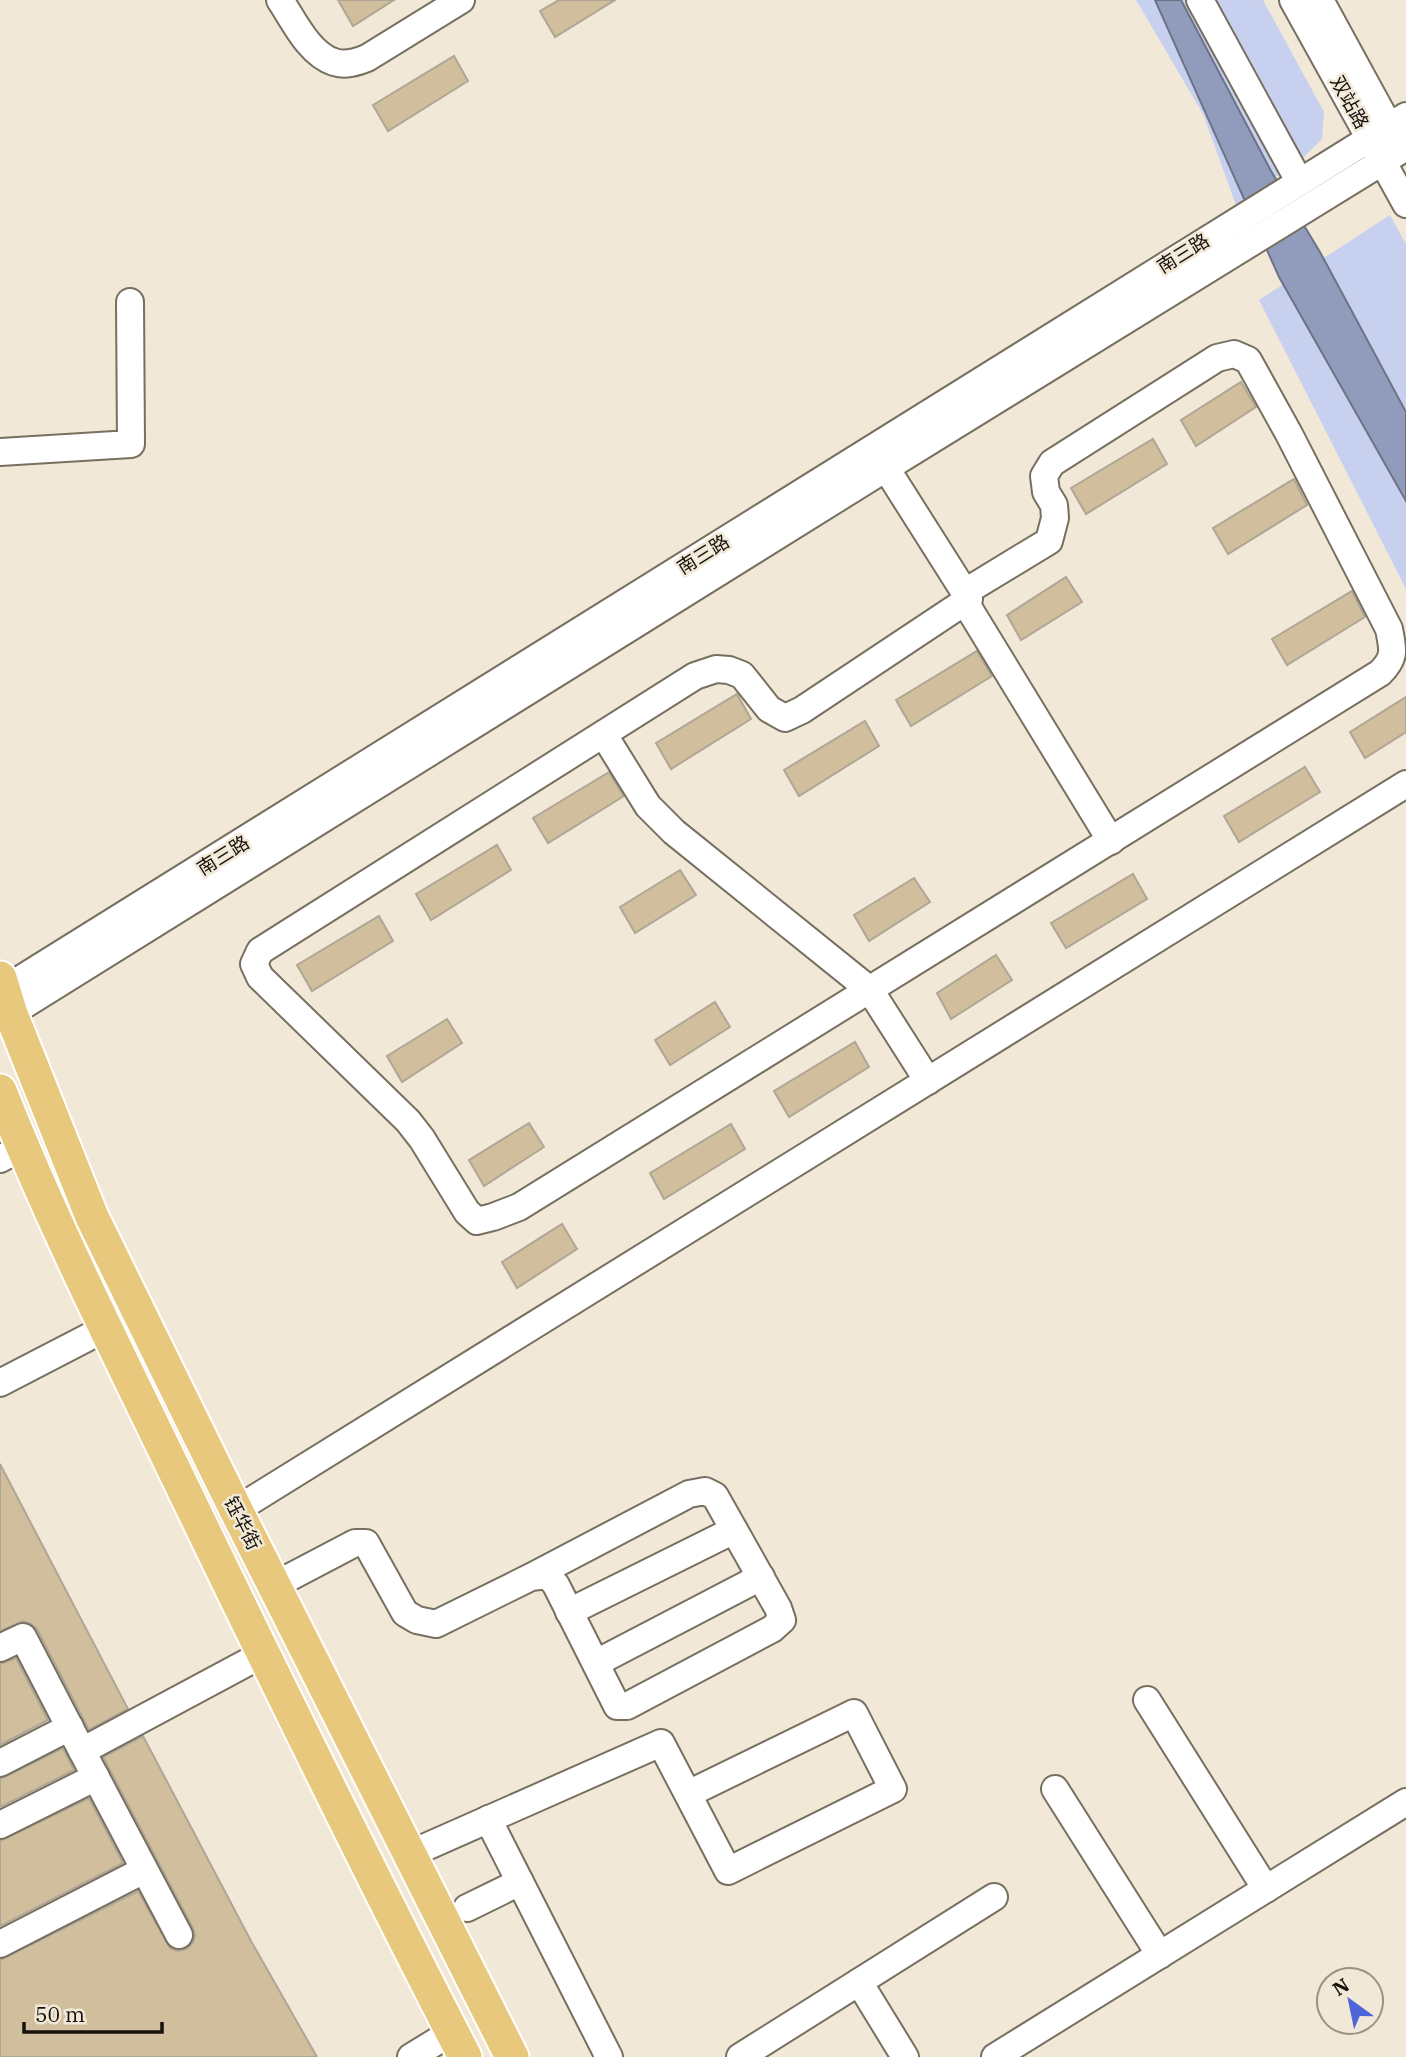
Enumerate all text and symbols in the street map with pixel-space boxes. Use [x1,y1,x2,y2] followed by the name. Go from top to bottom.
[1326,71,1374,133] street label: 双站路
[1152,228,1214,278] street label: 南三路
[672,529,734,579] street label: 南三路
[192,830,254,880] street label: 南三路
[219,1492,267,1554] street label: 钰华街
[1315,1966,1385,2036] north arrow
[1328,1973,1354,2001] text: N
[24,1990,163,2034] scale bar
[35,2000,85,2028] text: 50 m

